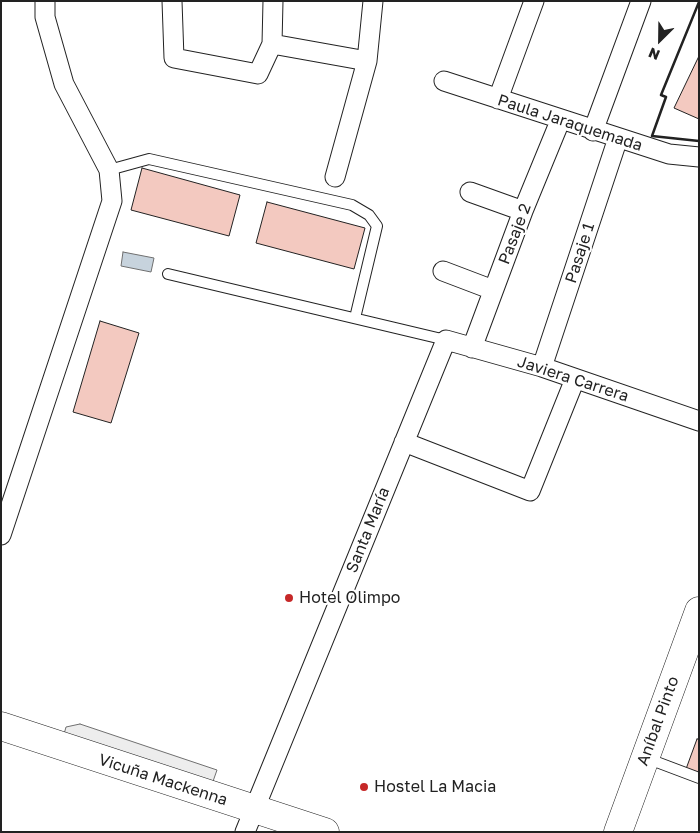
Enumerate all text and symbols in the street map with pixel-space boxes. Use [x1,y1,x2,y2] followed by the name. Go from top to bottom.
[635,15,685,65] north arrow
[646,44,662,64] text: N
[495,91,645,155] street label: Paula Jaraquemada
[495,201,535,267] street label: Pasaje 2
[561,220,599,286] street label: Pasaje 1
[515,352,631,406] street label: Javiera Carrera
[342,484,394,576] street label: Santa María
[299,588,400,608] place label: Hotel Olimpo
[283,592,295,604] marker: Hotel Olimpo
[633,674,683,768] street label: Aníbal Pinto
[96,750,230,810] street label: Vicuña Mackenna
[374,777,496,797] place label: Hostel La Macia
[358,781,370,793] marker: Hostel La Macia

